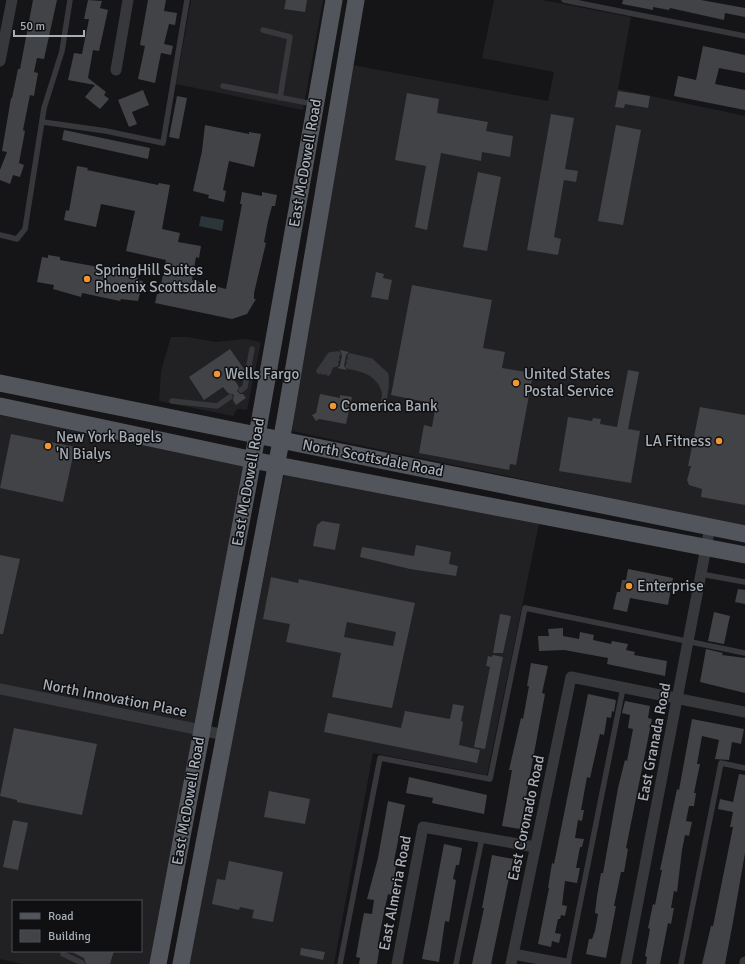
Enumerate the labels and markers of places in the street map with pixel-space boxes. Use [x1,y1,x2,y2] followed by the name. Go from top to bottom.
[95,261,217,296] place label: SpringHill Suites Phoenix Scottsdale
[82,274,92,284] marker: SpringHill Suites Phoenix Scottsdale
[225,365,299,383] place label: Wells Fargo
[524,365,614,400] place label: United States Postal Service
[212,369,222,379] marker: Wells Fargo
[511,378,521,388] marker: United States Postal Service
[341,397,438,415] place label: Comerica Bank
[328,401,338,411] marker: Comerica Bank
[56,428,162,463] place label: New York Bagels 'N Bialys
[645,432,711,450] place label: LA Fitness
[714,436,724,446] marker: LA Fitness
[43,441,53,451] marker: New York Bagels 'N Bialys
[637,577,704,595] place label: Enterprise
[624,581,634,591] marker: Enterprise

